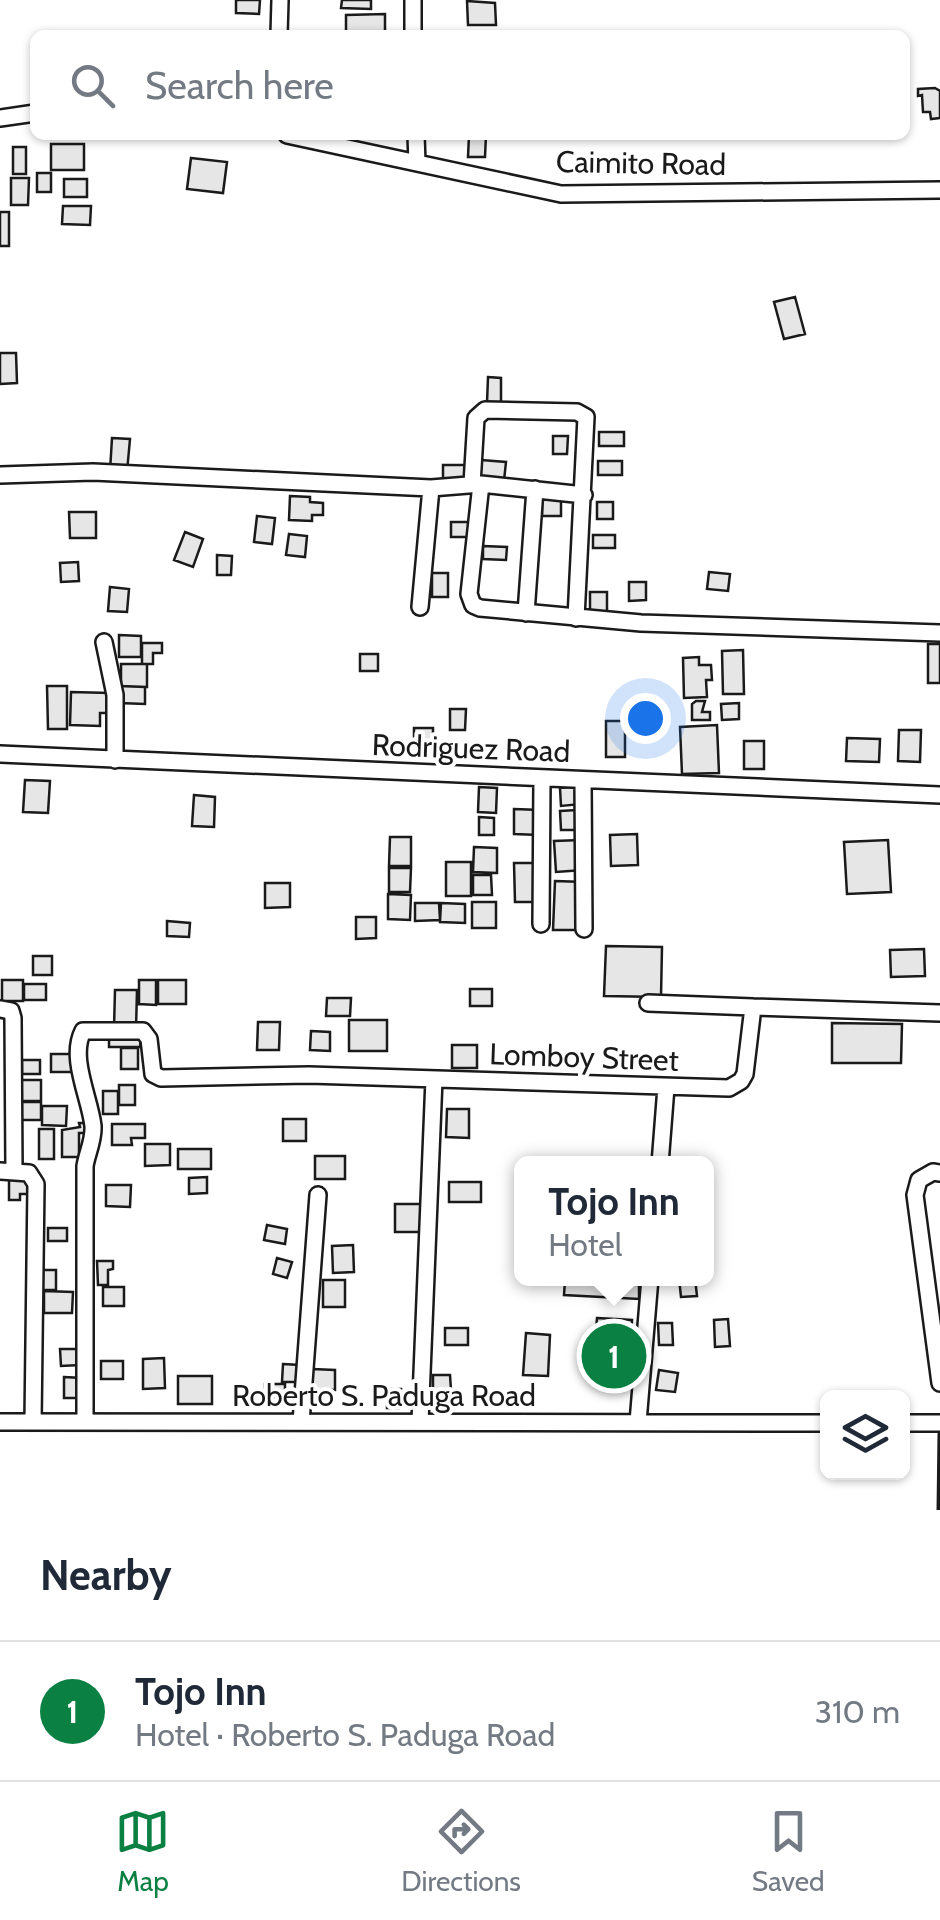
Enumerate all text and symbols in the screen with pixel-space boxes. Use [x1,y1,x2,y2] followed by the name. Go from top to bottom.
[30,30,910,140] search box
[65,58,120,113] icon: search
[145,62,334,109] text: Search here
[556,143,726,183] street label: Caimito Road
[620,693,671,744] your location
[371,726,571,770] street label: Rodriguez Road
[489,1035,679,1079] street label: Lomboy Street
[514,1156,714,1286] popup
[548,1178,680,1225] text: Tojo Inn
[548,1225,622,1264] text: Hotel
[582,1318,646,1394] pin: 1
[232,1377,536,1414] street label: Roberto S. Paduga Road
[820,1390,910,1480] map controls
[820,1390,910,1480] button: layers
[40,1549,172,1601] text: Nearby
[135,1668,267,1715] text: Tojo Inn
[67,1692,78,1731] text: 1
[815,1692,900,1731] text: 310 m
[135,1715,555,1754] text: Hotel · Roberto S. Paduga Road
[115,1804,170,1898] tab: Map
[401,1804,521,1898] tab: Directions
[752,1804,825,1898] tab: Saved

